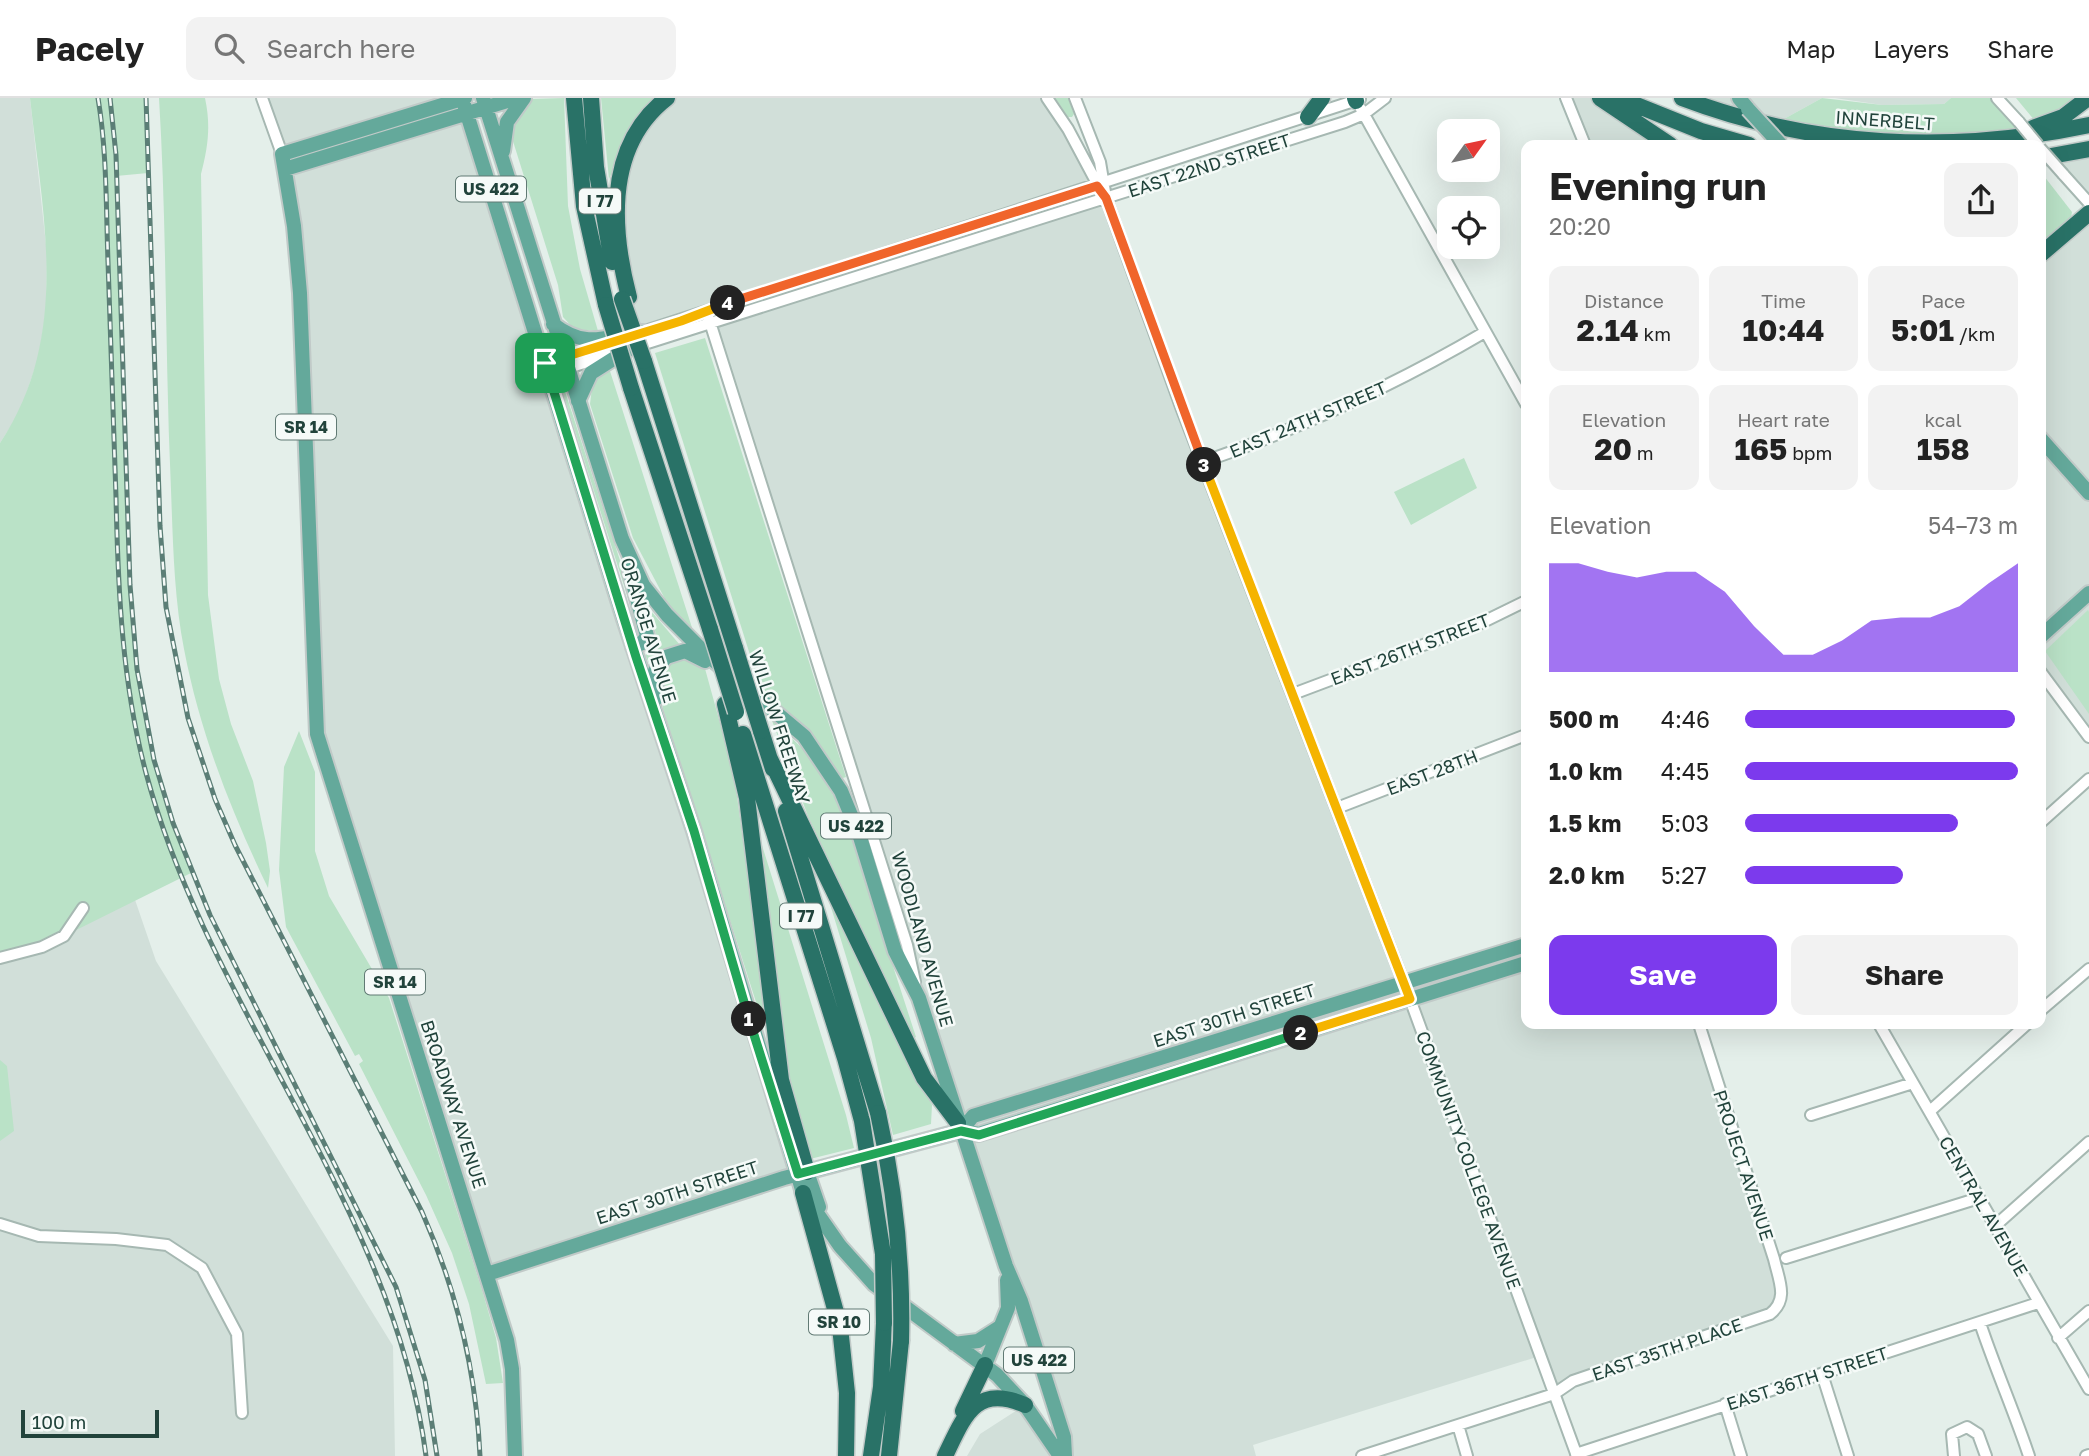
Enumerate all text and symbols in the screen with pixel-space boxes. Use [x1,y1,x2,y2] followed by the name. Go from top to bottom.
[186,17,676,80] search box
[35,29,144,68] text: Pacely
[210,29,248,67] icon: search
[266,33,415,64] text: Search here
[1786,34,1835,63] text: Map
[1873,34,1949,63] text: Layers
[1987,34,2054,63] text: Share
[1835,106,1935,134] street label: INNERBELT
[1437,119,1500,182] north arrow
[1437,119,1500,259] map controls
[1125,128,1293,202] street label: EAST 22ND STREET
[1549,163,1767,208] text: Evening run
[1944,163,2018,237] button: share
[456,176,526,202] road number: US 422
[579,188,621,214] road number: I 77
[1437,196,1500,259] button: locate
[1549,212,1611,240] text: 20:20
[710,286,746,320] pin: 4
[1584,289,1664,312] text: Distance
[1761,289,1806,312] text: Time
[1921,289,1965,312] text: Pace
[722,291,733,314] text: 4
[1577,312,1639,348] text: 2.14
[1742,312,1825,348] text: 10:44
[1891,312,1954,348] text: 5:01
[1639,322,1671,345] text: km
[1954,322,1995,345] text: /km
[515,333,575,393] pin
[526,344,564,382] icon: arrive
[1226,376,1390,462] street label: EAST 24TH STREET
[1582,408,1666,431] text: Elevation
[1737,408,1830,431] text: Heart rate
[1924,408,1962,431] text: kcal
[276,414,336,440] road number: SR 14
[1594,431,1632,467] text: 20
[1735,431,1787,467] text: 165
[1917,431,1970,467] text: 158
[1632,441,1654,464] text: m
[1787,441,1832,464] text: bpm
[1186,448,1222,482] pin: 3
[1198,453,1209,476] text: 3
[1549,511,1651,539] text: Elevation
[1928,511,2018,539] text: 54–73 m
[616,555,682,705] street label: ORANGE AVENUE
[1327,609,1493,689] street label: EAST 26TH STREET
[745,647,815,807] street label: WILLOW FREEWAY
[1549,705,1619,733] text: 500 m
[1661,705,1710,733] text: 4:46
[1383,745,1481,799] street label: EAST 28TH
[1549,757,1622,785] text: 1.0 km
[1661,757,1709,785] text: 4:45
[1549,809,1621,837] text: 1.5 km
[1661,809,1709,837] text: 5:03
[821,814,891,838] road number: US 422
[887,849,959,1029] street label: WOODLAND AVENUE
[1549,861,1625,889] text: 2.0 km
[1661,861,1707,889] text: 5:27
[780,904,822,929] road number: I 77
[1549,935,1777,1015] button: Save
[1791,935,2018,1015] button: Share
[365,970,425,995] road number: SR 14
[1150,978,1318,1052] street label: EAST 30TH STREET
[732,1002,766,1037] pin: 1
[744,1007,753,1030] text: 1
[1284,1016,1318,1051] pin: 2
[416,1017,492,1191] street label: BROADWAY AVENUE
[1295,1021,1306,1044] text: 2
[1412,1028,1526,1292] street label: COMMUNITY COLLEGE AVENUE
[1709,1087,1779,1243] street label: PROJECT AVENUE
[1935,1132,2033,1280] street label: CENTRAL AVENUE
[593,1155,761,1229] street label: EAST 30TH STREET
[809,1310,869,1334] road number: SR 10
[1589,1313,1745,1385] street label: EAST 35TH PLACE
[1723,1341,1891,1415] street label: EAST 36TH STREET
[1004,1348,1074,1372] road number: US 422
[21,1407,159,1439] scale bar
[32,1410,86,1433] text: 100 m

